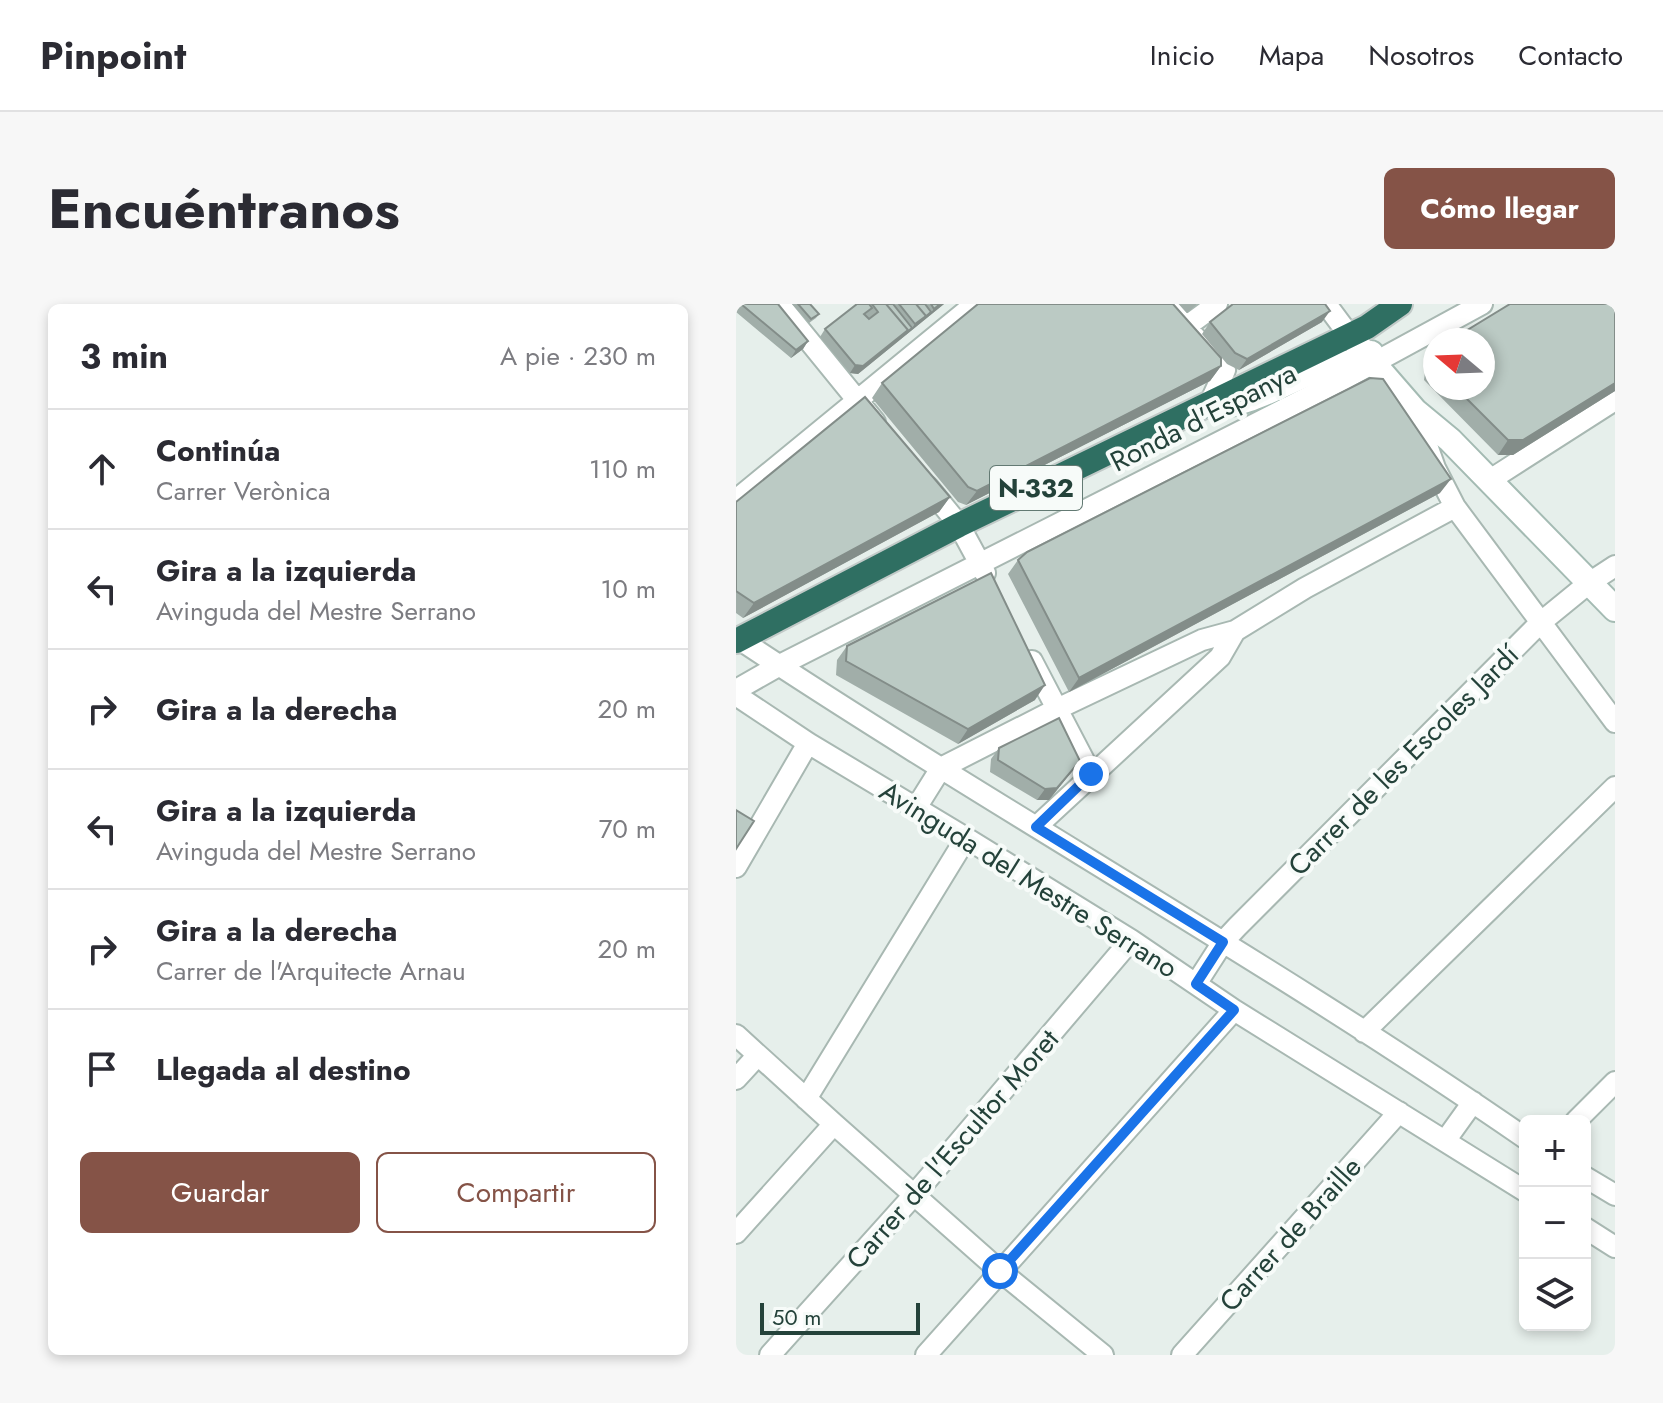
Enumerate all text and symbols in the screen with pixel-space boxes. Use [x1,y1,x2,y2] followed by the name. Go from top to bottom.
[40,28,186,83] text: Pinpoint
[1150,35,1215,76] text: Inicio
[1259,35,1324,76] text: Mapa
[1368,35,1474,76] text: Nosotros
[1518,35,1623,76] text: Contacto
[48,168,400,249] text: Encuéntranos
[1384,168,1615,249] button: Cómo llegar
[1423,328,1495,400] north arrow
[80,332,168,381] text: 3 min
[500,337,656,375] text: A pie · 230 m
[1103,353,1303,482] street label: Ronda d'Espanya
[156,429,280,472] text: Continúa
[80,447,124,491] icon: ahead
[589,450,656,488] text: 110 m
[990,466,1082,510] road number: N-332
[156,472,330,510] text: Carrer Verònica
[156,549,416,592] text: Gira a la izquierda
[80,567,124,611] icon: left
[601,570,656,608] text: 10 m
[156,592,476,630] text: Avinguda del Mestre Serrano
[1279,634,1529,885] street label: Carrer de les Escoles Jardí
[80,687,124,731] icon: right
[156,688,397,731] text: Gira a la derecha
[598,690,656,728] text: 20 m
[1073,756,1109,792] route end
[872,771,1186,988] street label: Avinguda del Mestre Serrano
[156,789,416,832] text: Gira a la izquierda
[80,807,124,851] icon: left
[599,810,656,848] text: 70 m
[156,832,476,870] text: Avinguda del Mestre Serrano
[156,909,397,952] text: Gira a la derecha
[80,927,124,971] icon: right
[598,930,656,968] text: 20 m
[156,952,466,990] text: Carrer de l'Arquitecte Arnau
[836,1020,1069,1278] street label: Carrer de l'Escultor Moret
[80,1047,124,1091] icon: arrive
[156,1048,411,1091] text: Llegada al destino
[1519,1115,1591,1331] map controls
[1519,1115,1591,1187] button: +
[1210,1148,1371,1321] street label: Carrer de Braille
[80,1152,360,1233] button: Guardar
[376,1152,656,1233] button: Compartir
[1519,1187,1591,1259] button: −
[982,1253,1018,1289] route start
[1519,1259,1591,1331] button: layers
[760,1299,920,1335] scale bar
[772,1301,821,1333] text: 50 m

